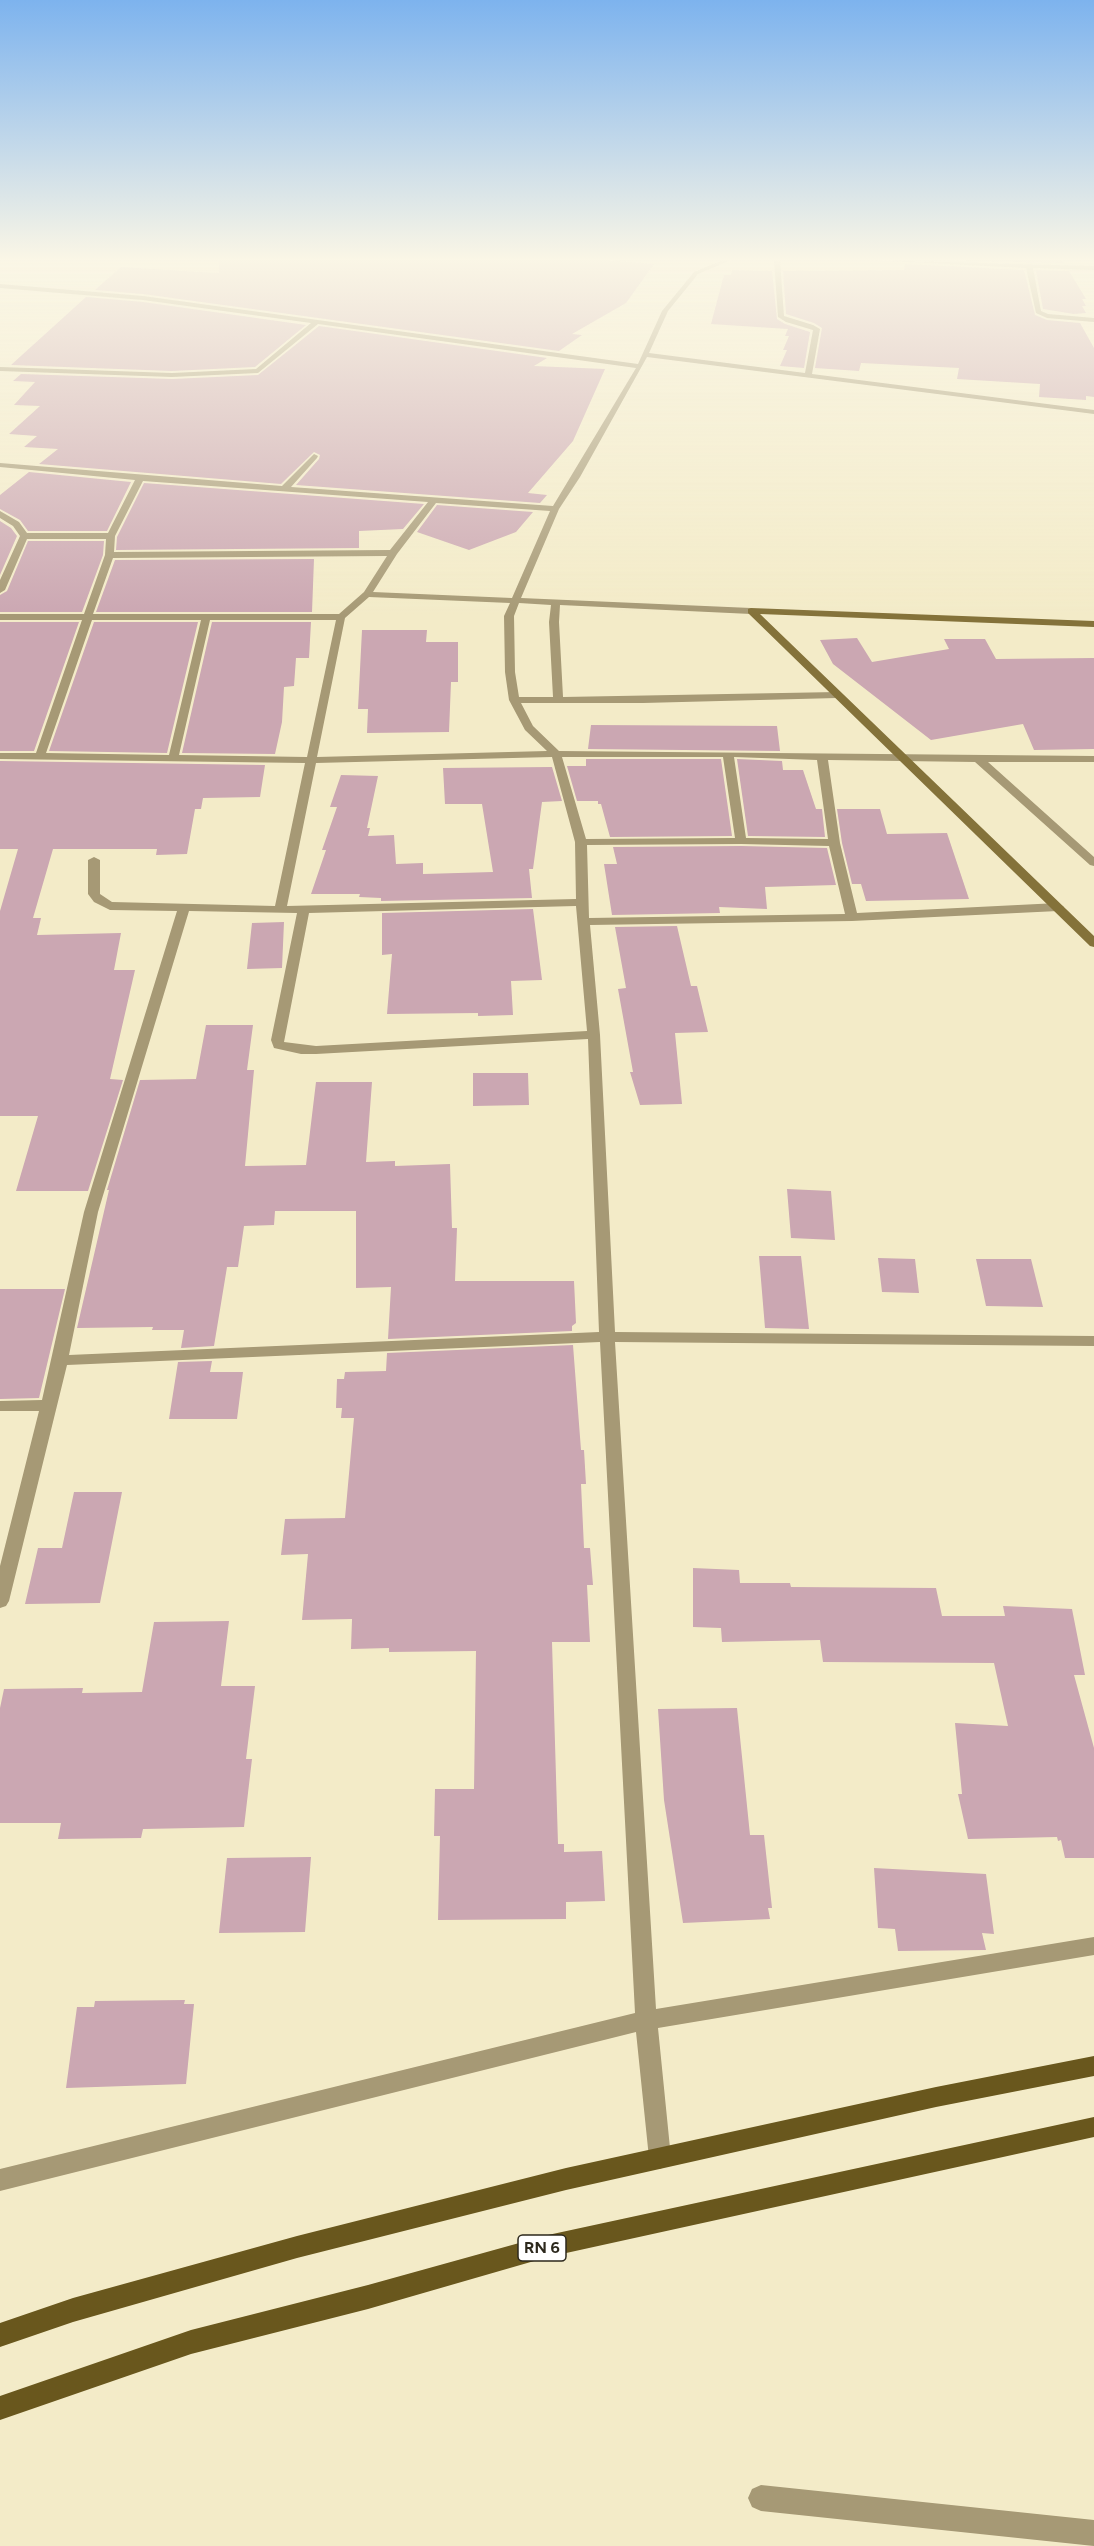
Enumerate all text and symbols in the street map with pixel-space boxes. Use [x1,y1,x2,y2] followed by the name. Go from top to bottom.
[518,2235,566,2261] road number: RN 6

